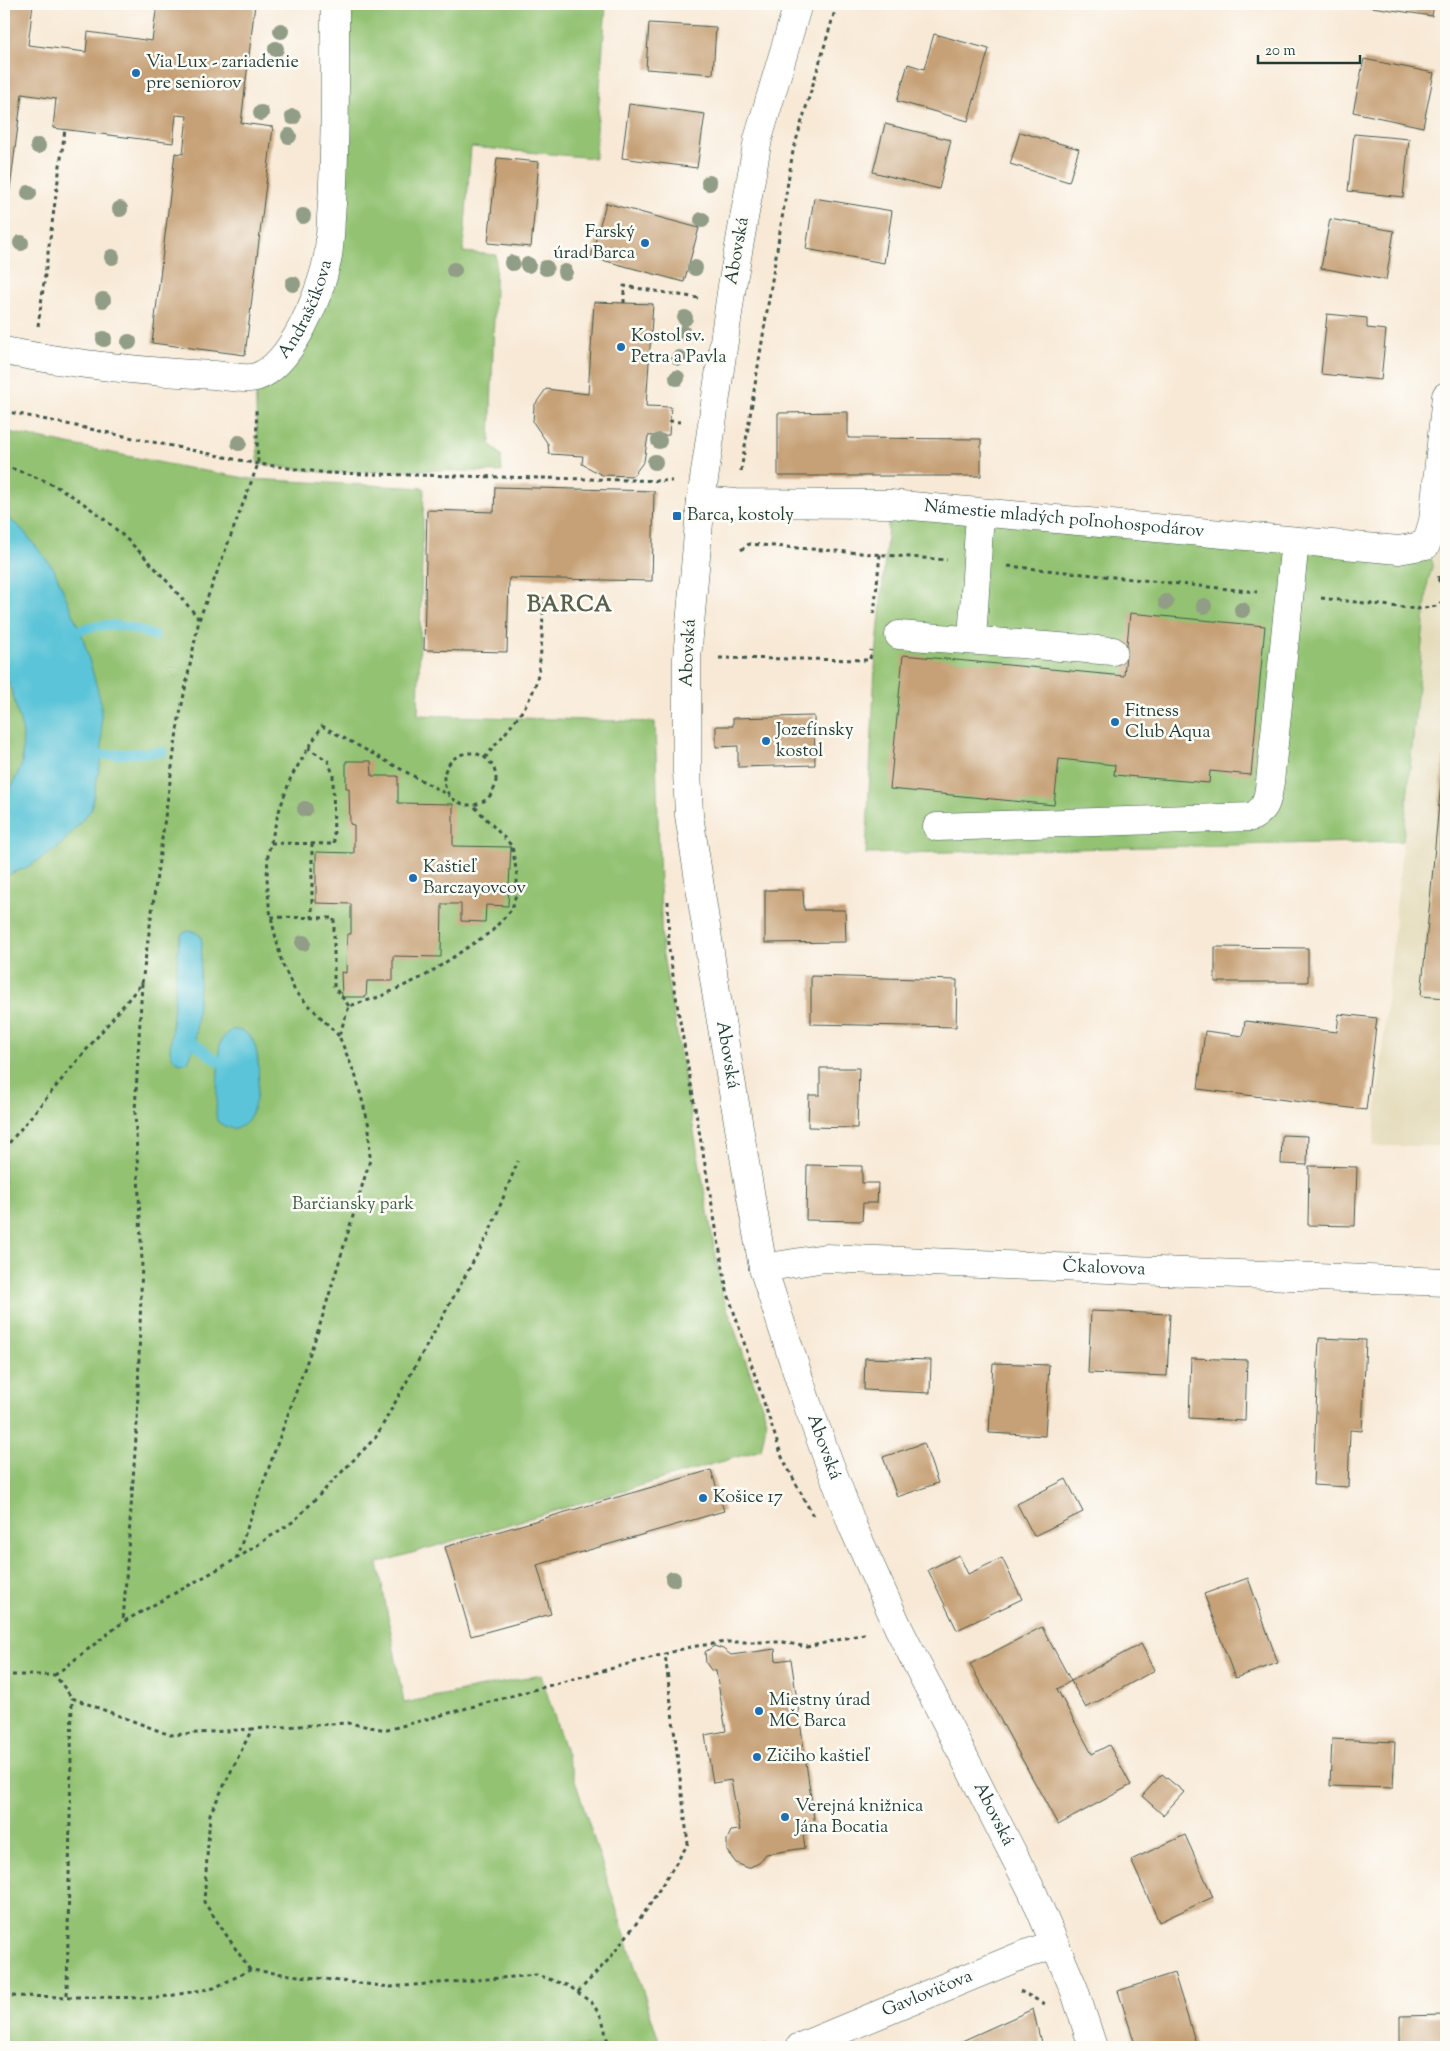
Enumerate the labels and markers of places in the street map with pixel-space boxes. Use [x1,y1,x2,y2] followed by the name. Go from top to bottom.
[146,50,299,97] place label: Via Lux - zariadenie pre seniorov
[130,67,142,79] marker: Via Lux - zariadenie pre seniorov
[553,220,635,267] place label: Farský úrad Barca
[639,237,651,249] marker: Farský úrad Barca
[631,324,726,371] place label: Kostol sv. Petra a Pavla
[615,341,627,353] marker: Kostol sv. Petra a Pavla
[687,503,794,529] place label: Barca, kostoly
[671,510,683,522] marker: Barca, kostoly
[1125,699,1211,746] place label: Fitness Club Aqua
[1109,716,1121,728] marker: Fitness Club Aqua
[775,718,854,765] place label: Jozefínsky kostol
[760,735,772,747] marker: Jozefínsky kostol
[423,855,526,902] place label: Kaštieľ Barczayovcov
[407,872,419,884] marker: Kaštieľ Barczayovcov
[713,1485,783,1511] place label: Košice 17
[697,1492,709,1504] marker: Košice 17
[769,1688,870,1735] place label: Miestny úrad MČ Barca
[753,1705,765,1717] marker: Miestny úrad MČ Barca
[767,1744,870,1770] place label: Zičiho kaštieľ
[751,1751,763,1763] marker: Zičiho kaštieľ
[794,1794,923,1841] place label: Verejná knižnica Jána Bocatia
[779,1811,791,1823] marker: Verejná knižnica Jána Bocatia

